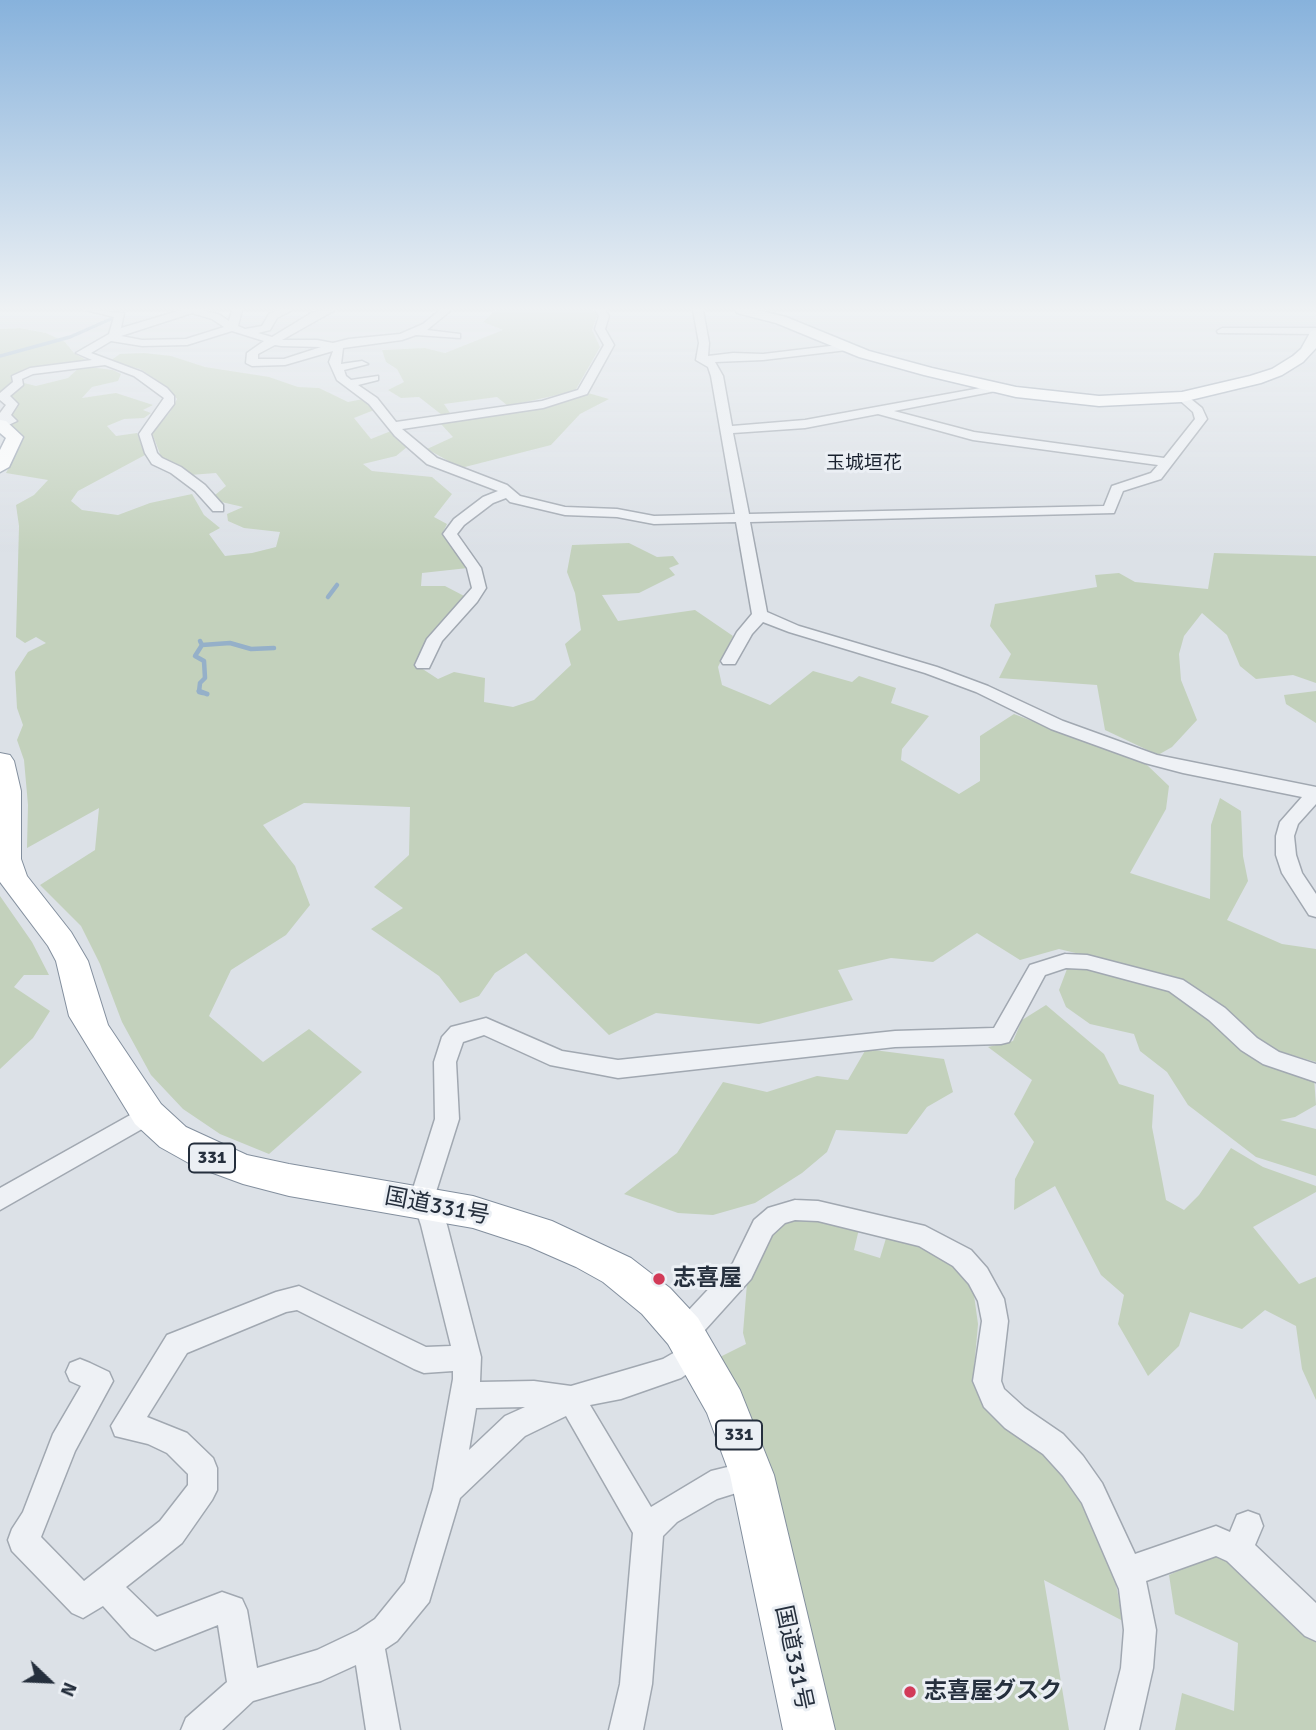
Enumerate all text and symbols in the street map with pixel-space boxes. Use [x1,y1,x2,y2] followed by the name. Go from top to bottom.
[826,453,902,475] district label: 玉城垣花
[189,1143,235,1172] road number: 331
[382,1183,492,1231] street label: 国道331号
[673,1265,742,1293] place label: 志喜屋
[651,1271,667,1287] marker: 志喜屋
[716,1420,762,1450] road number: 331
[768,1603,818,1713] street label: 国道331号
[14,1646,84,1716] north arrow
[55,1678,82,1700] text: N
[924,1678,1062,1706] place label: 志喜屋グスク
[902,1684,918,1700] marker: 志喜屋グスク

